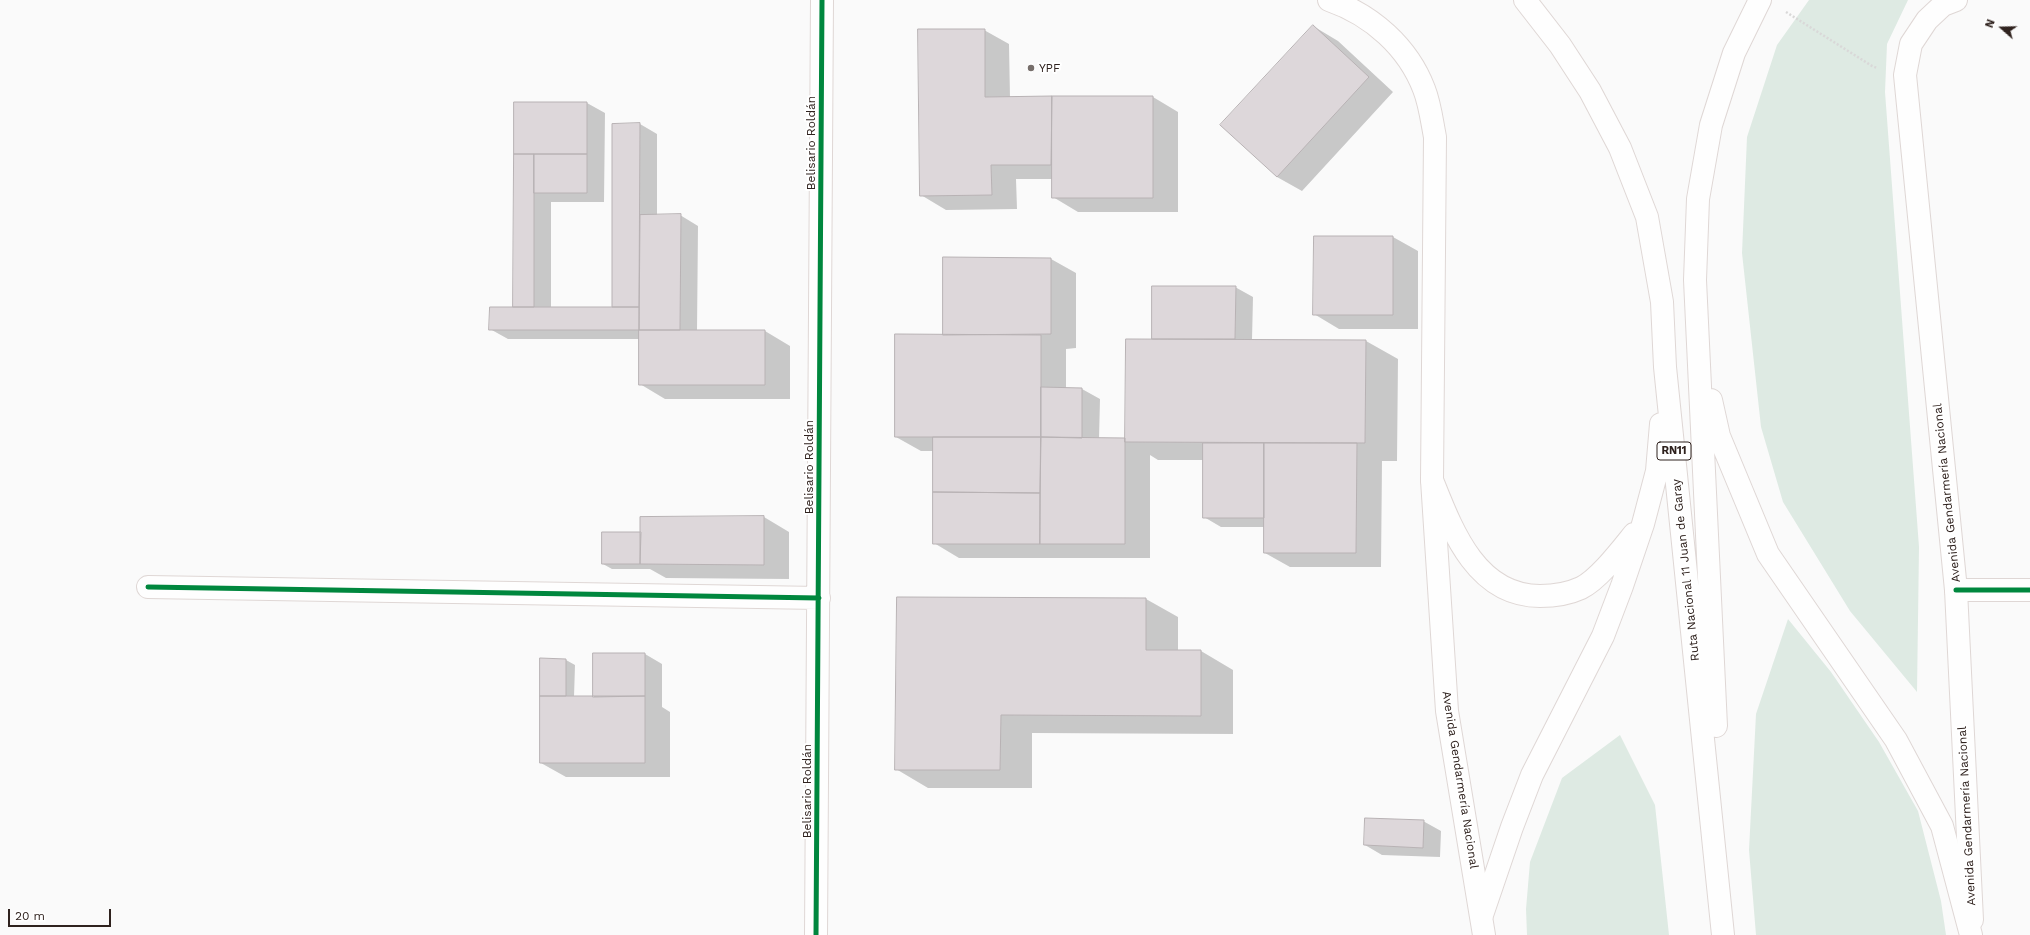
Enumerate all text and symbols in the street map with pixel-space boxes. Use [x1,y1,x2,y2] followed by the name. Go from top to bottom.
[1982,8,2022,48] north arrow
[1983,18,1998,30] text: N
[1039,61,1060,75] place label: YPF
[1026,63,1036,73] marker: YPF
[804,96,818,190] street label: Belisario Roldán
[1930,403,1964,583] street label: Avenida Gendarmería Nacional
[802,420,816,514] street label: Belisario Roldán
[1657,442,1691,460] road number: RN11
[1669,478,1703,662] street label: Ruta Nacional 11 Juan de Garay
[1439,690,1481,870] street label: Avenida Gendarmería Nacional
[1955,726,1979,906] street label: Avenida Gendarmería Nacional
[800,744,814,838] street label: Belisario Roldán
[10,901,113,927] scale bar
[15,909,45,923] text: 20 m

